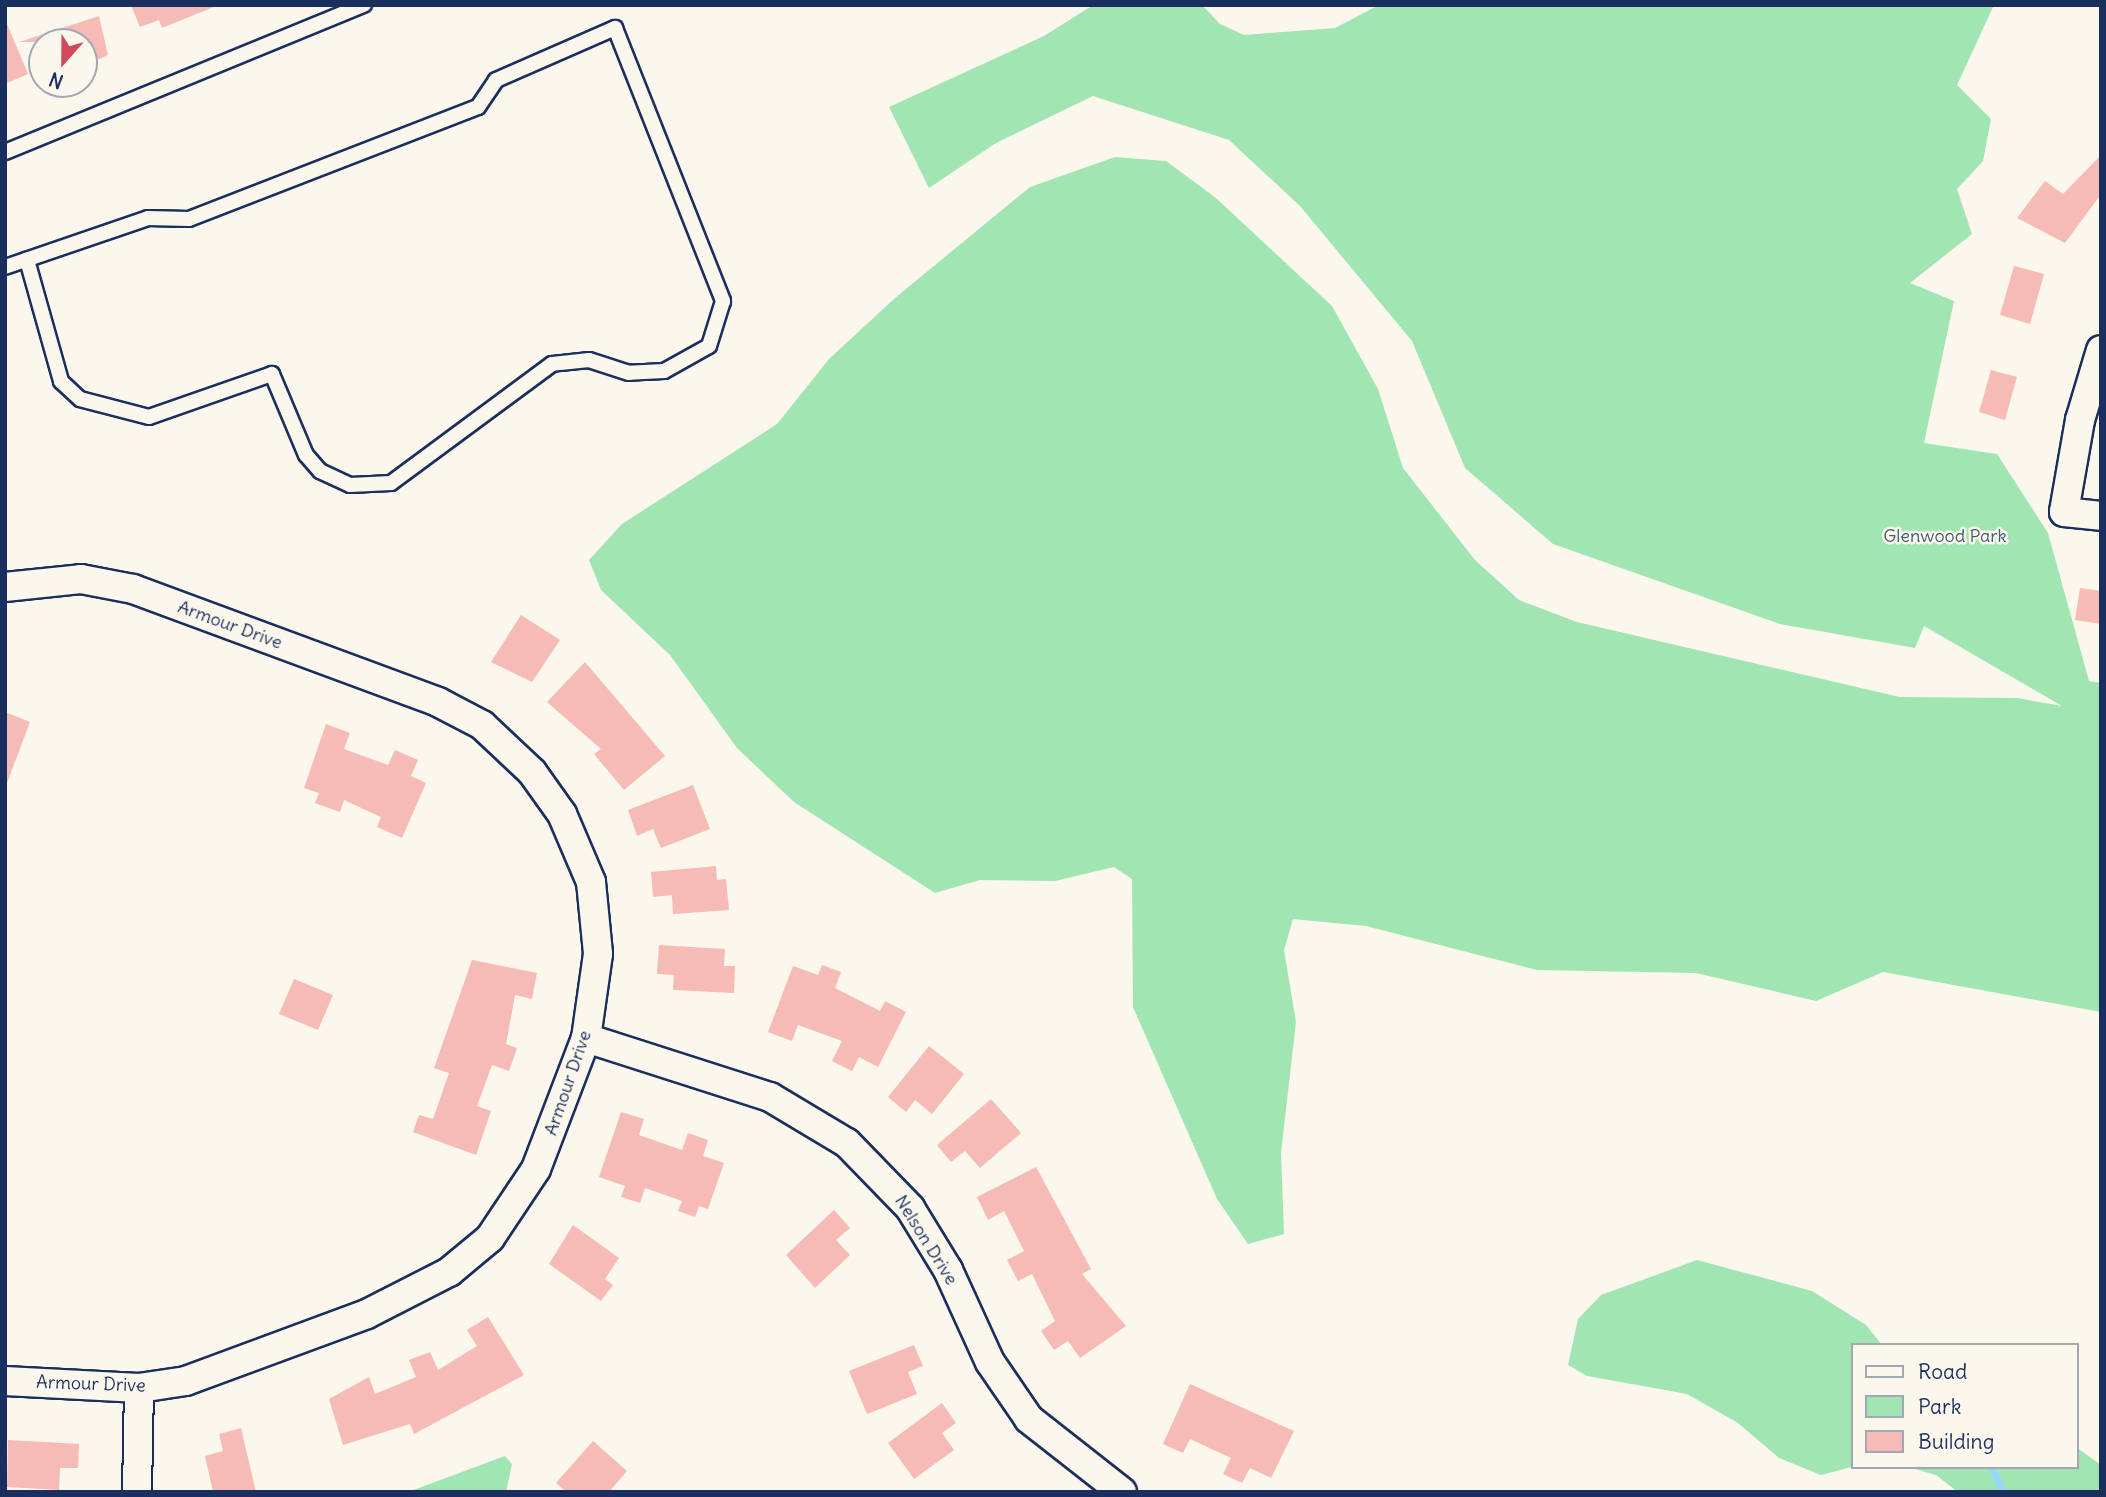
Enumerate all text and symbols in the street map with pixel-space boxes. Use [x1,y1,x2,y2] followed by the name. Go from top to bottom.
[28,28,98,98] north arrow
[46,67,67,94] text: N
[1883,525,2007,547] park label: Glenwood Park
[175,596,285,654] street label: Armour Drive
[540,1028,596,1138] street label: Armour Drive
[890,1191,962,1289] street label: Nelson Drive
[1850,1343,2078,1469] legend
[1918,1358,1967,1385] text: Road
[36,1371,146,1397] street label: Armour Drive
[1918,1393,1961,1420] text: Park
[1918,1428,1994,1455] text: Building

